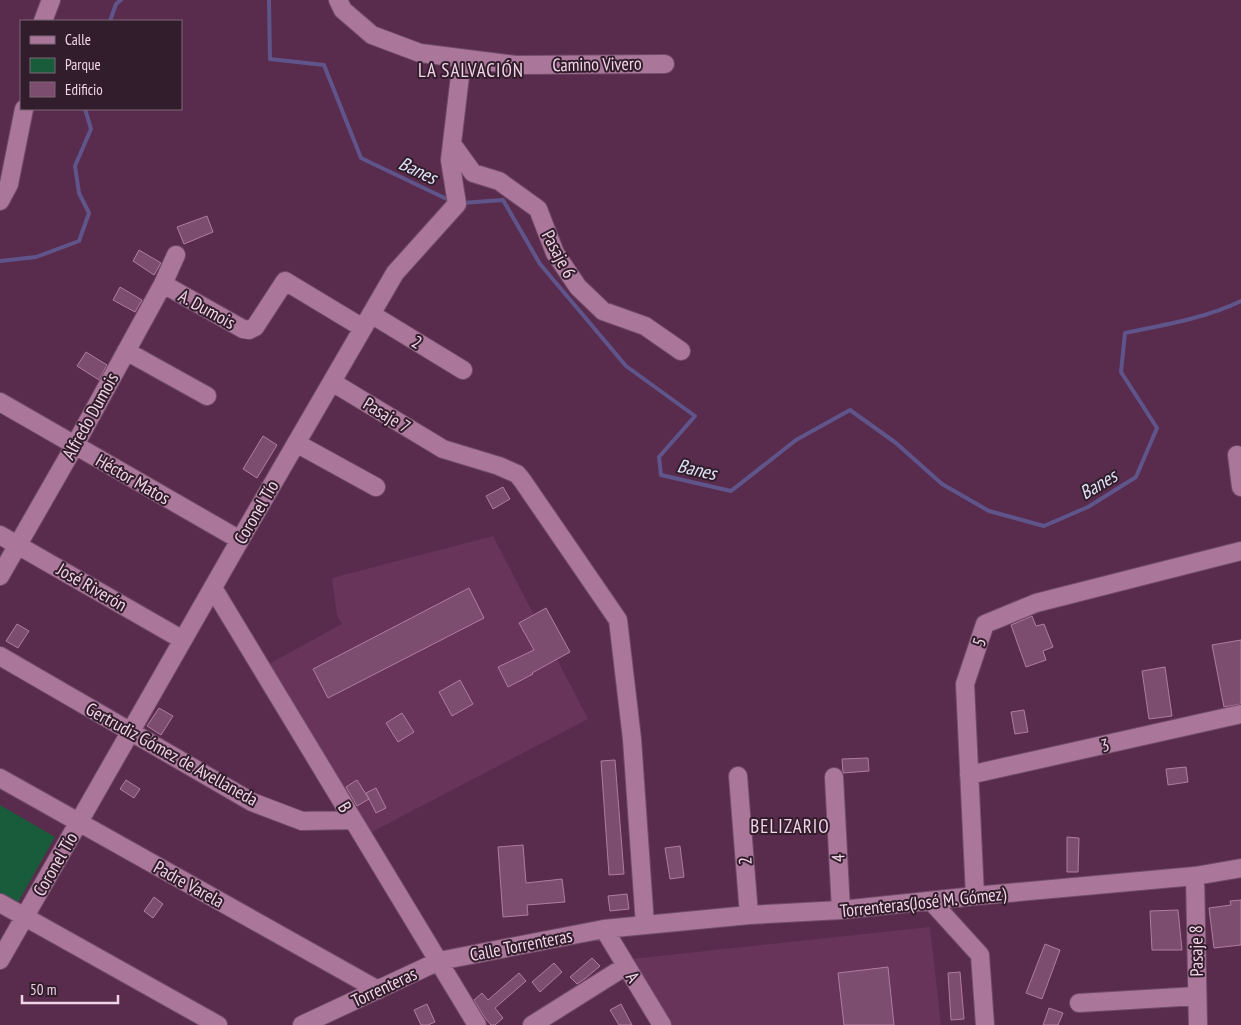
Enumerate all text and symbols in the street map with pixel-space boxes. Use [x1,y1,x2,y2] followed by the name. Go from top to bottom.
[20,20,182,110] legend
[65,30,91,49] text: Calle
[552,52,642,76] street label: Camino Vivero
[65,55,101,74] text: Parque
[418,58,524,82] district label: LA SALVACIÓN
[65,80,103,99] text: Edificio
[395,151,442,190] water label: Banes
[537,226,581,282] street label: Pasaje 6
[175,284,239,334] street label: A. Dumois
[408,330,426,354] street label: 2
[57,369,123,463] street label: Alfredo Dumois
[359,392,415,438] street label: Pasaje 7
[92,449,174,509] street label: Héctor Matos
[675,453,720,485] water label: Banes
[1075,463,1122,504] water label: Banes
[229,476,284,548] street label: Coronel Tío
[52,557,131,616] street label: José Riverón
[967,635,991,649] street label: 5
[82,697,262,811] street label: Gertrudiz Gómez de Avellaneda
[1098,733,1112,757] street label: 3
[333,797,357,817] street label: B
[750,814,830,838] district label: BELIZARIO
[28,828,83,900] street label: Coronel Tío
[826,853,850,863] street label: 4
[150,855,228,913] street label: Padre Varela
[733,856,757,866] street label: 2
[839,882,1008,922] street label: Torrenteras(José M. Gómez)
[468,924,574,966] street label: Calle Torrenteras
[1184,925,1208,977] street label: Pasaje 8
[348,962,420,1012] street label: Torrenteras
[621,967,645,987] street label: A
[22,972,119,1004] scale bar
[30,980,56,999] text: 50 m

